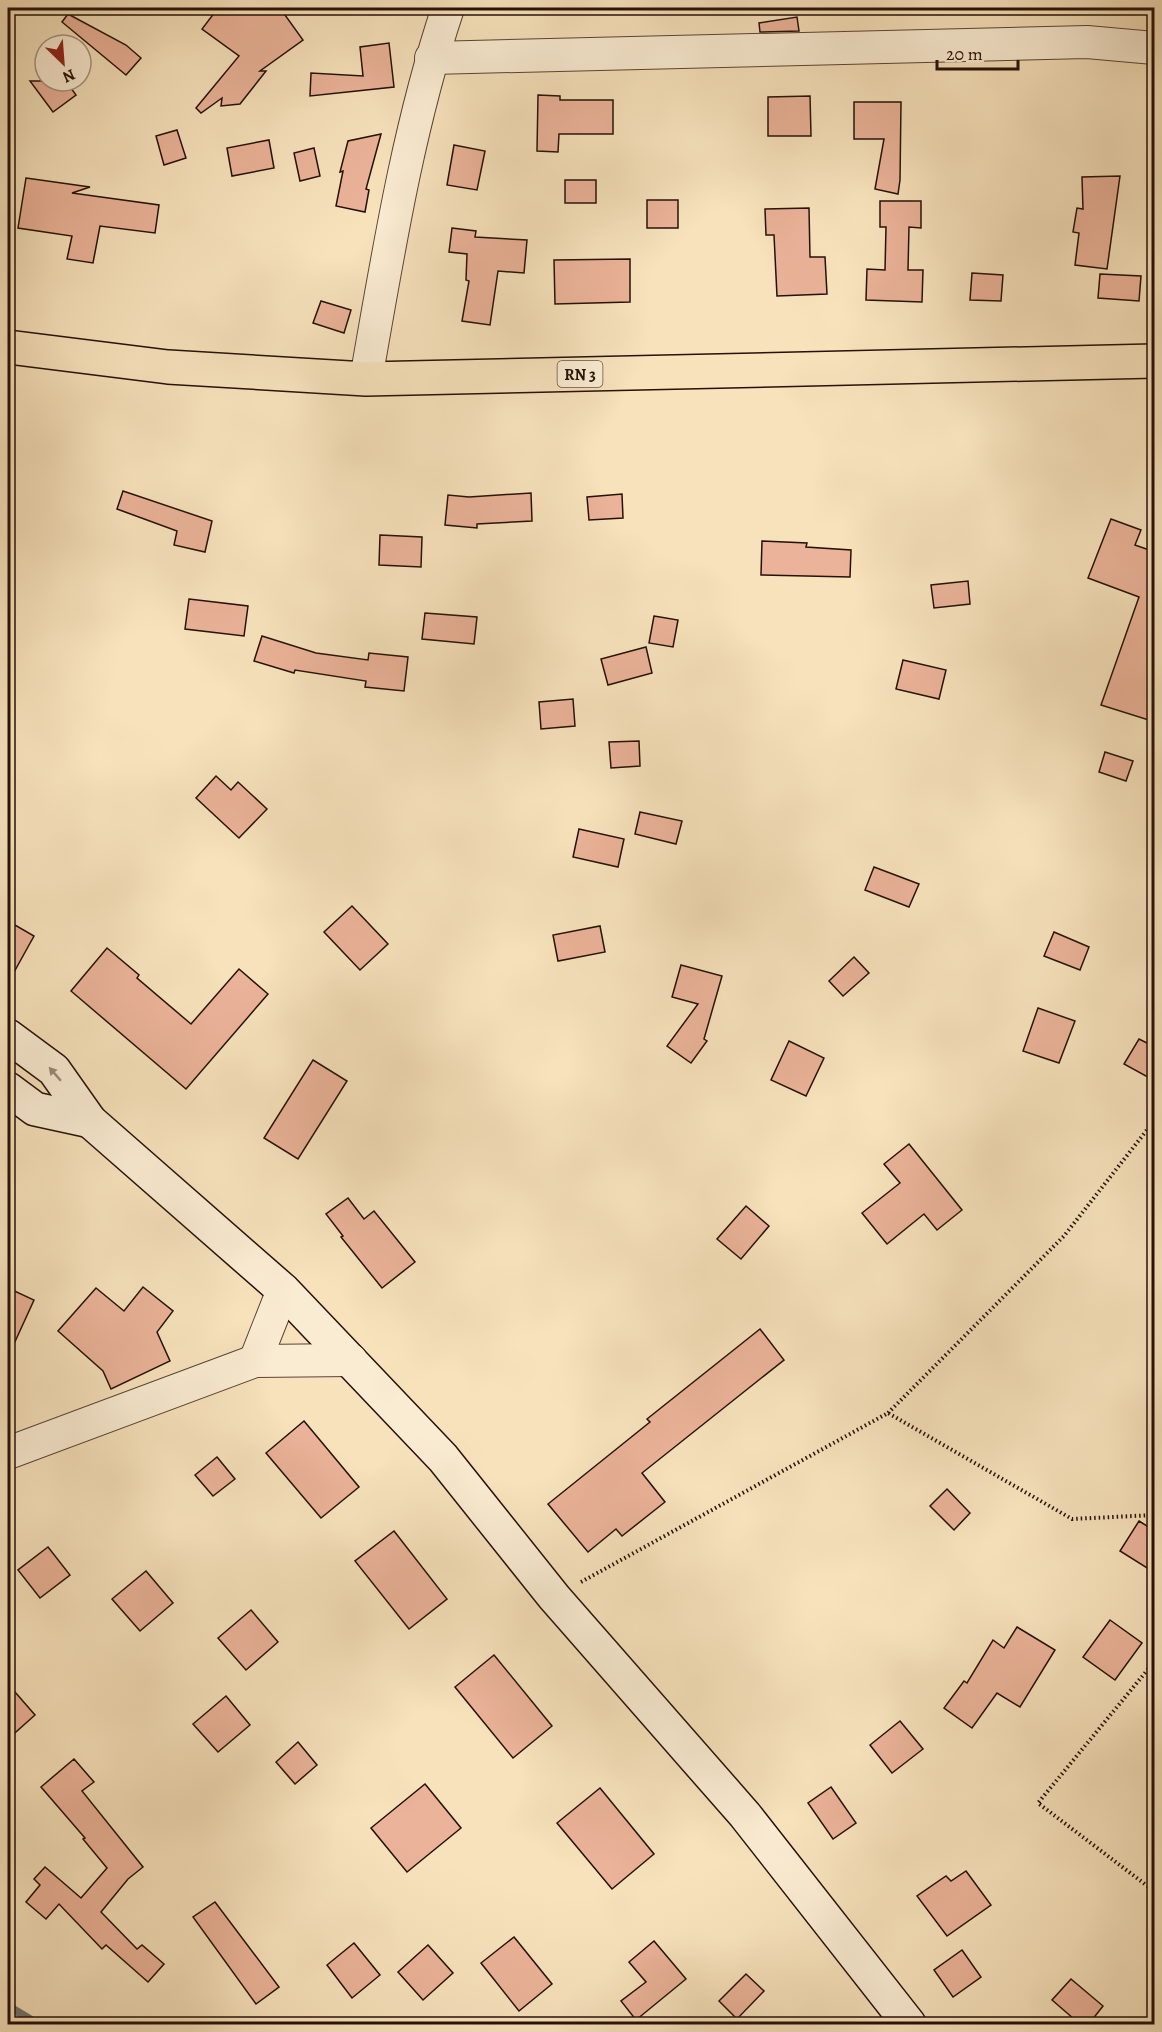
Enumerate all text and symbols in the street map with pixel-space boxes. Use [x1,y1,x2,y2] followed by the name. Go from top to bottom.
[33,33,93,93] north arrow
[937,33,1018,71] scale bar
[946,42,983,66] text: 20 m
[59,63,79,88] text: N
[558,361,602,387] road number: RN 3
[49,1066,62,1082] one-way arrow

